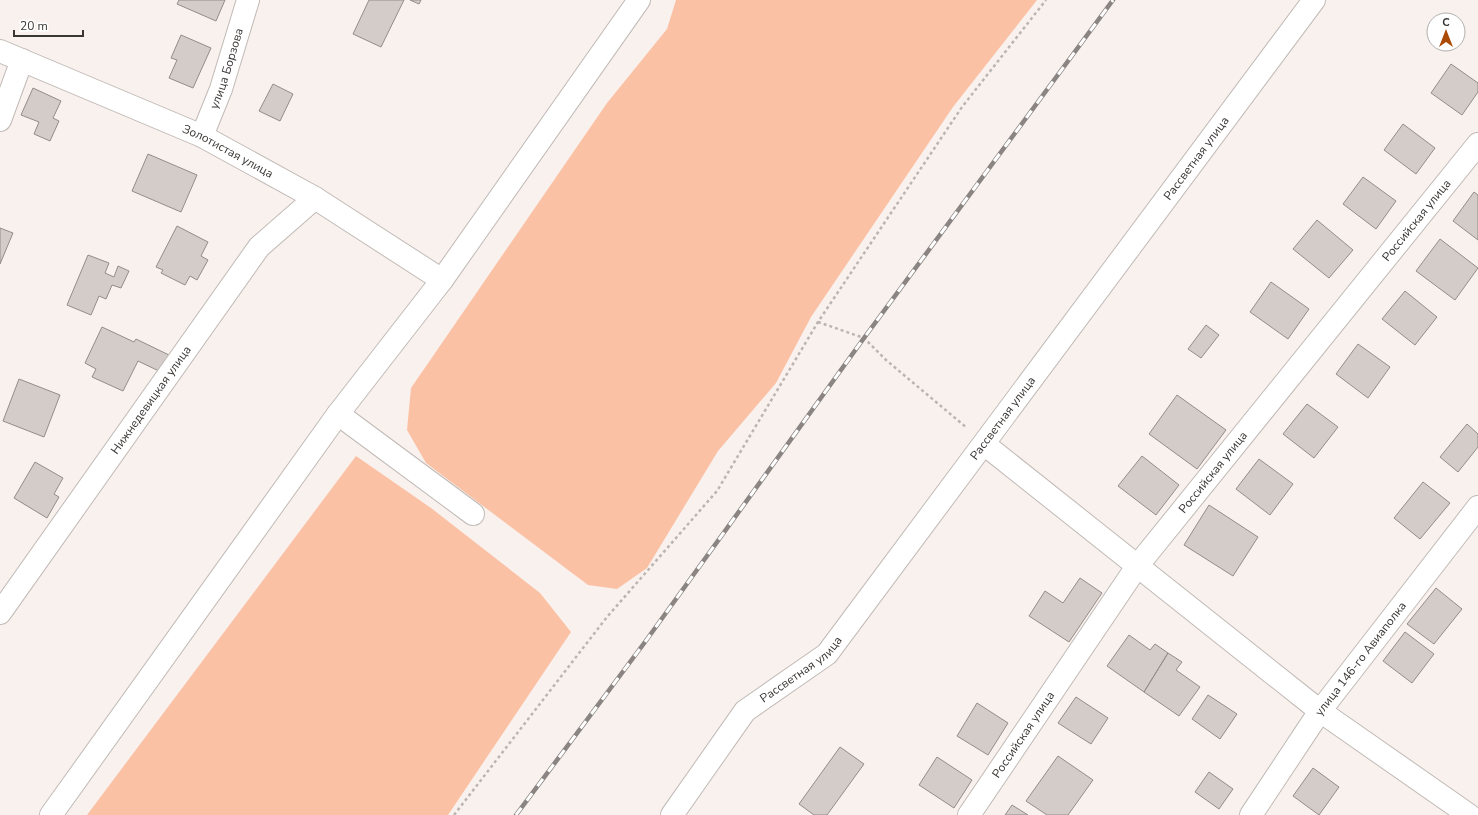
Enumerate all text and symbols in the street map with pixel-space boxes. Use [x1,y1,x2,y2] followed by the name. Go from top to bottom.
[14,12,83,38] scale bar
[1426,12,1466,52] north arrow
[1442,15,1450,30] text: С
[20,18,48,34] text: 20 m
[206,26,247,111] street label: улица Борзова
[1160,113,1233,203] street label: Рассветная улица
[180,121,276,182] street label: Золотистая улица
[1378,176,1454,265] street label: Российская улица
[107,343,195,457] street label: Нижнедевицкая улица
[966,373,1039,463] street label: Рассветная улица
[1175,428,1251,517] street label: Российская улица
[1311,598,1410,719] street label: улица 146-го Авиаполка
[757,633,845,706] street label: Рассветная улица
[988,688,1058,781] street label: Российская улица

